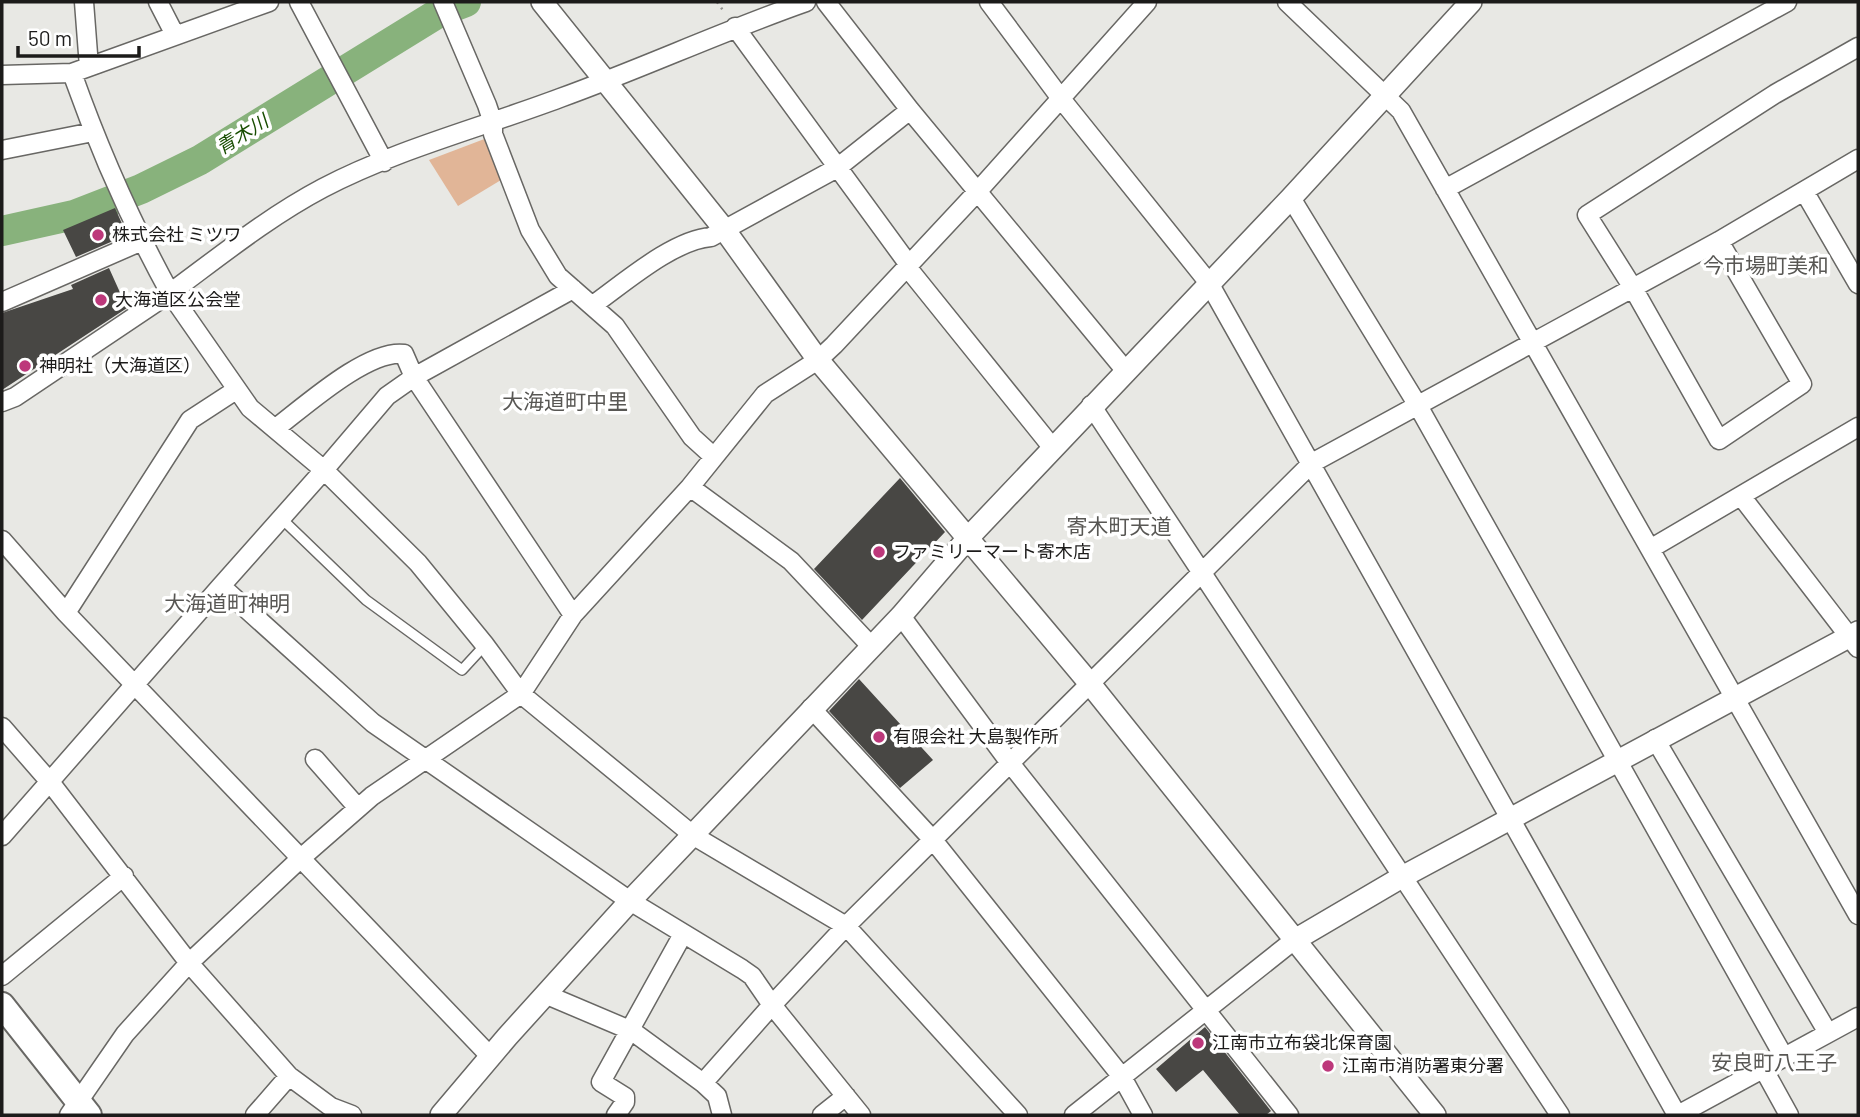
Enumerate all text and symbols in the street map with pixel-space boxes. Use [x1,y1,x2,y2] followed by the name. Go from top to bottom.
[18,14,138,58] scale bar
[28,25,72,50] text: 50 m
[211,108,274,158] water label: 青木川
[112,223,242,245] place label: 株式会社 ミツワ
[90,227,106,243] marker: 株式会社 ミツワ
[1703,252,1829,277] district label: 今市場町美和
[115,288,241,310] place label: 大海道区公会堂
[93,292,109,308] marker: 大海道区公会堂
[39,354,201,376] place label: 神明社（大海道区）
[17,358,33,374] marker: 神明社（大海道区）
[502,388,628,413] district label: 大海道町中里
[1067,513,1172,538] district label: 寄木町天道
[893,540,1091,562] place label: ファミリーマート寄木店
[871,544,887,560] marker: ファミリーマート寄木店
[164,590,290,615] district label: 大海道町神明
[893,725,1059,747] place label: 有限会社 大島製作所
[871,729,887,745] marker: 有限会社 大島製作所
[1212,1031,1392,1053] place label: 江南市立布袋北保育園
[1190,1035,1206,1051] marker: 江南市立布袋北保育園
[1711,1049,1837,1074] district label: 安良町八王子
[1342,1054,1504,1076] place label: 江南市消防署東分署
[1320,1058,1336,1074] marker: 江南市消防署東分署

